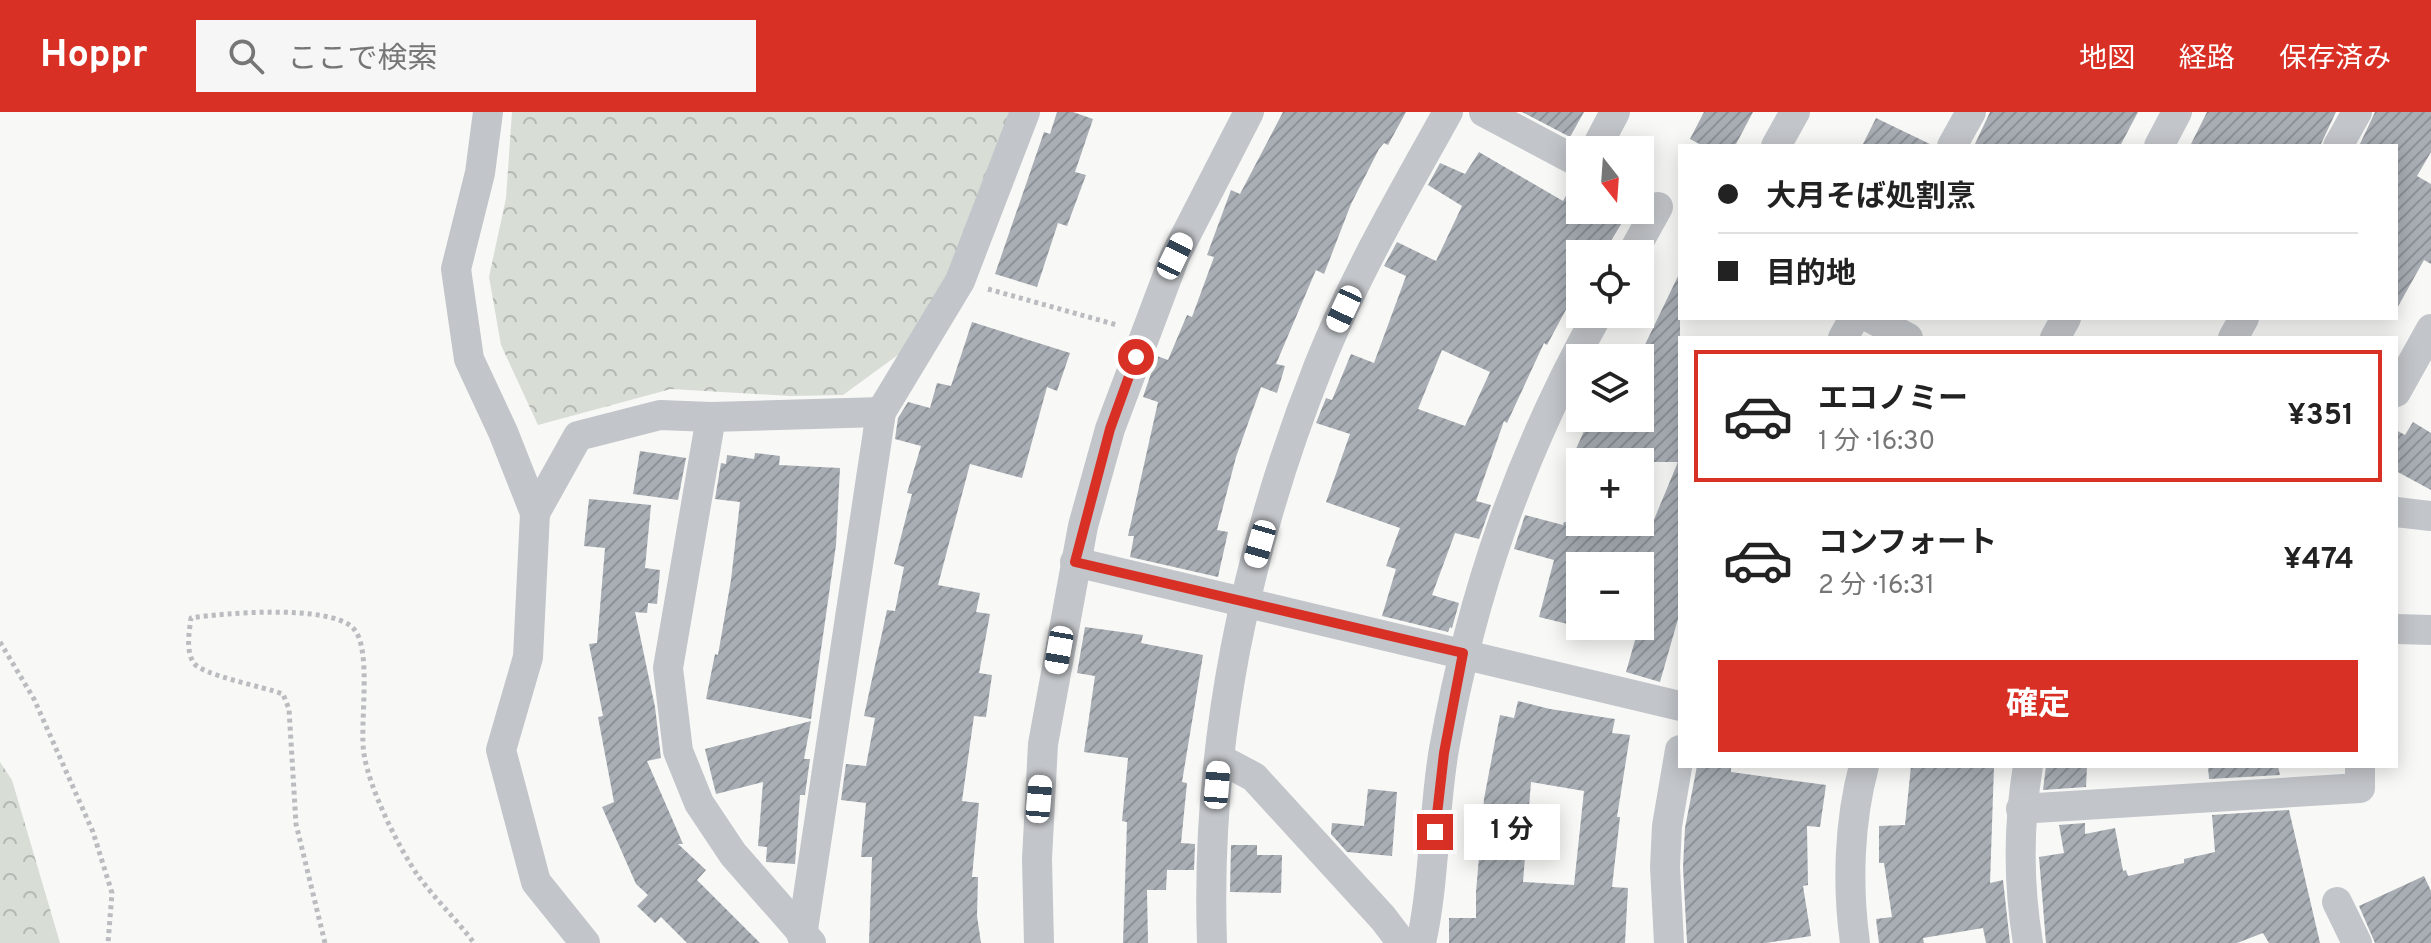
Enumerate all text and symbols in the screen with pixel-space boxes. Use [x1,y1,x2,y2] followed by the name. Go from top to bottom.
[196,20,756,92] search box
[40,32,148,81] text: Hoppr
[224,34,268,78] icon: search
[288,42,438,79] text: ここで検索
[2079,42,2135,78] text: 地図
[2179,42,2235,78] text: 経路
[2279,42,2391,78] text: 保存済み
[1566,136,1654,224] north arrow
[1566,136,1654,640] map controls
[1766,180,1976,217] text: 大月そば処割烹
[1154,229,1196,283] car
[1566,240,1654,328] button: locate
[1766,257,1856,294] text: 目的地
[1323,282,1365,336] car
[1118,339,1154,375] route start
[1566,344,1654,432] button: layers
[1722,380,1794,452] icon: car
[1818,382,1968,419] text: エコノミー
[2287,398,2354,435] text: ¥351
[1818,426,1935,459] text: 1 分 · 16:30
[1566,448,1654,536] button: +
[1242,518,1278,570] car
[1722,524,1794,596] icon: car
[1818,526,1997,563] text: コンフォート
[2284,542,2354,579] text: ¥474
[1566,552,1654,640] button: −
[1818,570,1935,603] text: 2 分 · 16:31
[1043,624,1075,676] car
[1718,660,2358,752] button: 確定
[1203,760,1231,810] car
[1025,774,1053,824] car
[1463,804,1559,860] callout: 1 分
[1417,814,1453,850] route end
[1491,815,1533,848] text: 1 分

